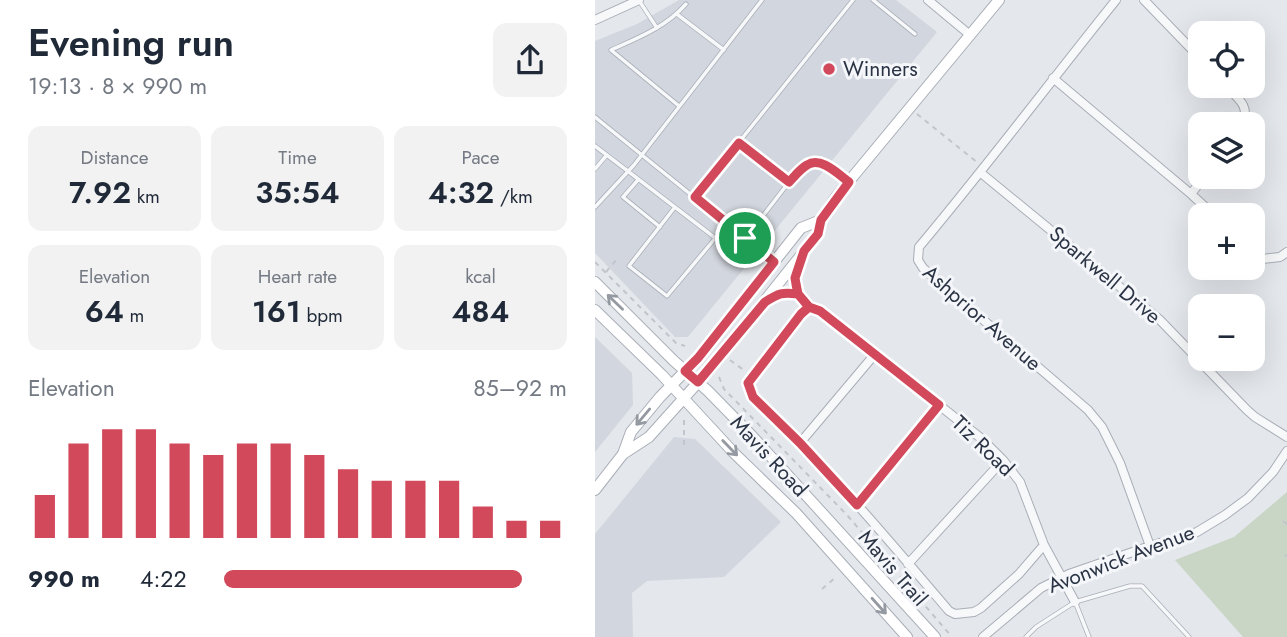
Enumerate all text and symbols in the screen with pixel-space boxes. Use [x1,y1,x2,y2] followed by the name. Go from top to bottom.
[28,15,234,70] text: Evening run
[1188,21,1265,371] map controls
[1188,21,1265,98] button: locate
[493,23,567,97] button: share
[843,54,918,84] place label: Winners
[821,61,837,77] marker: Winners
[28,69,207,103] text: 19:13 · 8 × 990 m
[1188,112,1265,189] button: layers
[80,144,149,171] text: Distance
[278,144,317,171] text: Time
[462,144,499,171] text: Pace
[69,171,131,214] text: 7.92
[255,171,340,214] text: 35:54
[428,171,494,214] text: 4:32
[131,183,160,210] text: km
[494,183,533,210] text: /km
[1188,203,1265,280] button: +
[715,208,775,268] pin
[726,219,764,257] icon: arrive
[1043,219,1168,331] street label: Sparkwell Drive
[916,258,1048,378] street label: Ashprior Avenue
[79,263,150,290] text: Elevation
[258,263,337,290] text: Heart rate
[465,263,496,290] text: kcal
[85,290,124,333] text: 64
[252,290,301,333] text: 161
[452,290,509,333] text: 484
[607,294,624,311] one-way arrow
[1188,294,1265,371] button: −
[124,302,144,329] text: m
[301,302,343,329] text: bpm
[28,371,115,405] text: Elevation
[473,371,567,405] text: 85–92 m
[636,408,651,426] one-way arrow
[723,409,815,503] street label: Mavis Road
[945,409,1021,483] street label: Tiz Road
[722,439,738,457] one-way arrow
[1043,517,1199,601] street label: Avonwick Avenue
[851,523,935,613] street label: Mavis Trail
[28,562,100,596] text: 990 m
[140,562,186,596] text: 4:22
[871,597,888,614] one-way arrow

